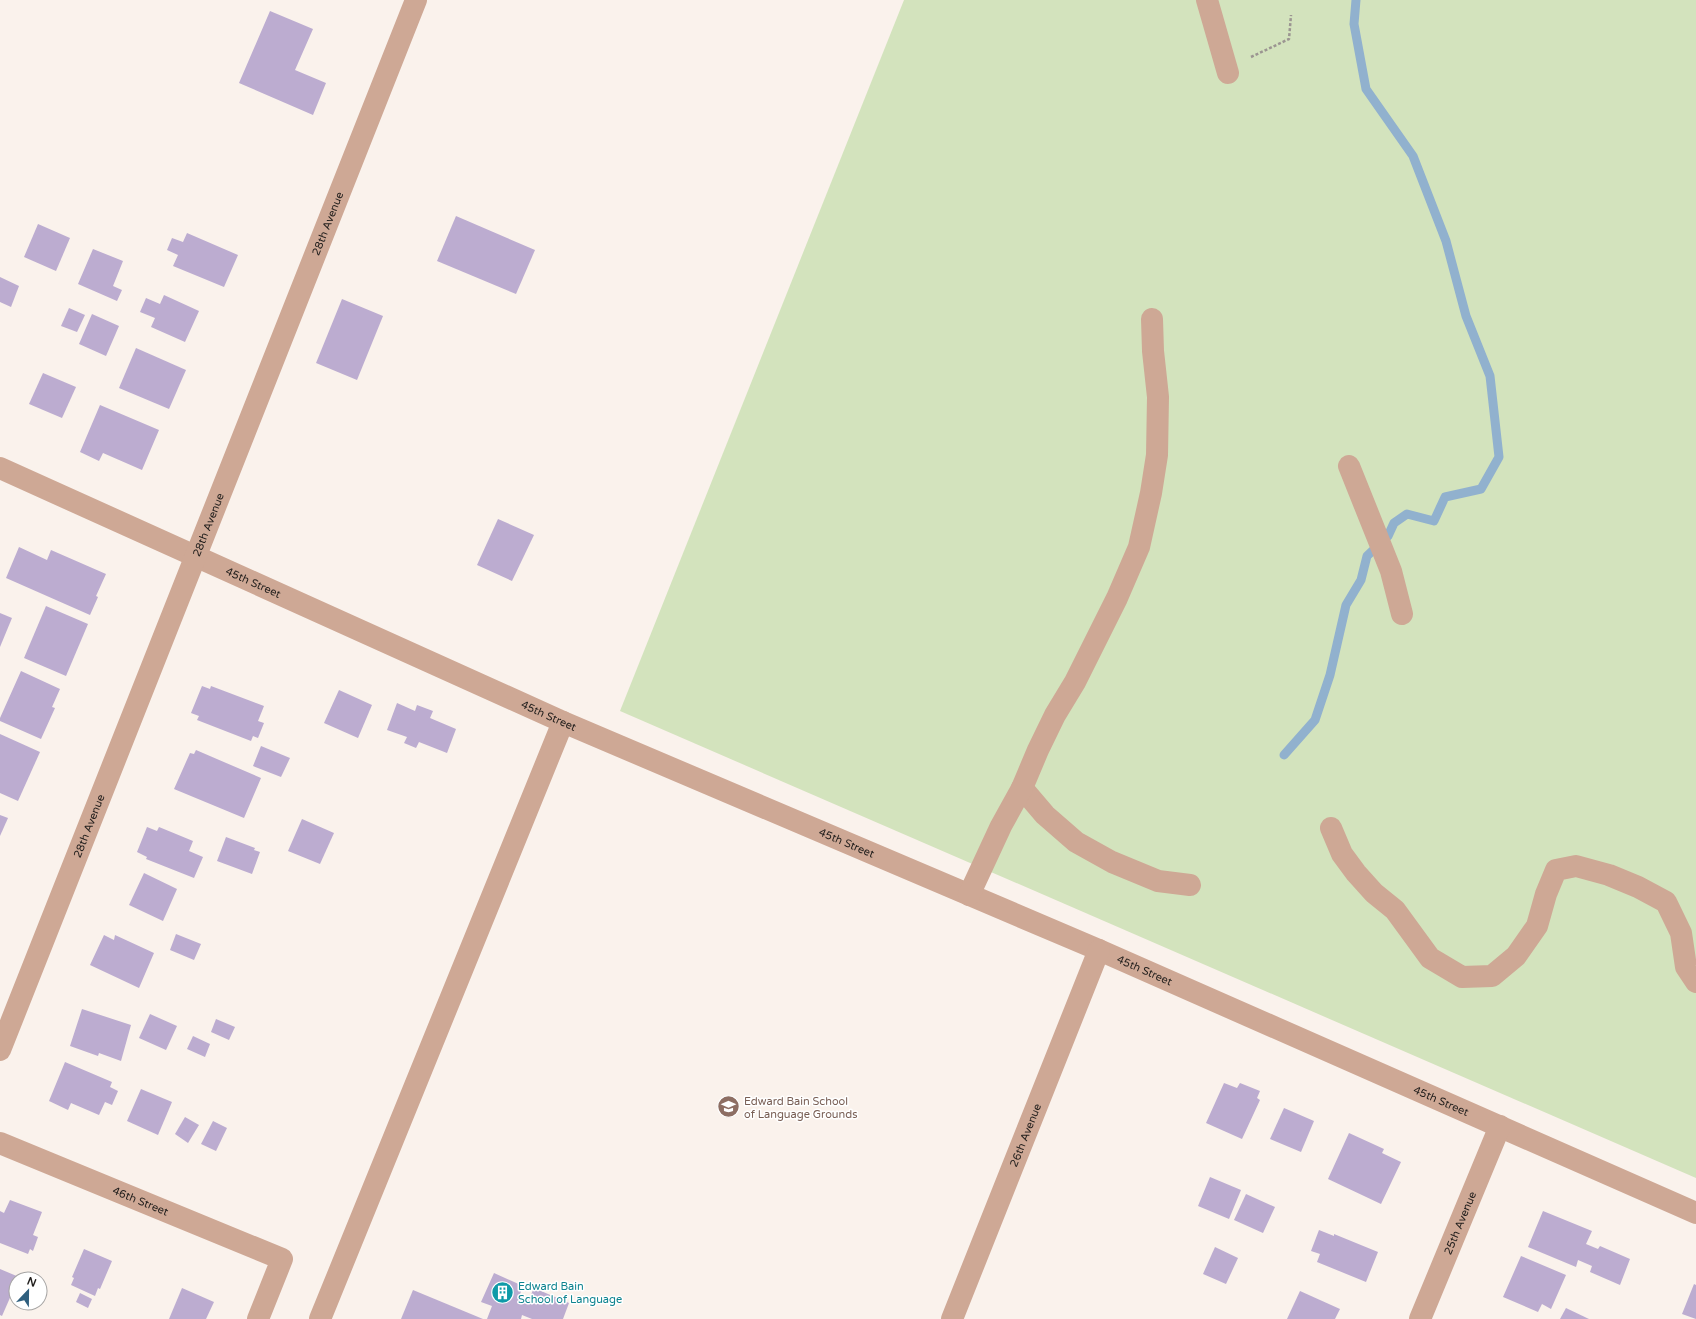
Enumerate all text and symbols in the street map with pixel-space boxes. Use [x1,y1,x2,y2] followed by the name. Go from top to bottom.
[309,190,346,257] street label: 28th Avenue
[190,491,226,558] street label: 28th Avenue
[224,564,283,600] street label: 45th Street
[519,697,578,733] street label: 45th Street
[70,792,107,859] street label: 28th Avenue
[817,825,876,860] street label: 45th Street
[1115,952,1174,988] street label: 45th Street
[1411,1083,1471,1119] street label: 45th Street
[716,1094,742,1120] school or university icon: Edward Bain School of Language Grounds
[744,1095,857,1121] place label: Edward Bain School of Language Grounds
[1007,1102,1044,1169] street label: 26th Avenue
[111,1184,170,1218] street label: 46th Street
[1441,1189,1479,1256] street label: 25th Avenue
[8,1271,48,1311] north arrow
[25,1275,38,1290] text: N
[490,1279,516,1305] building icon: Edward Bain School of Language
[518,1280,622,1306] place label: Edward Bain School of Language

